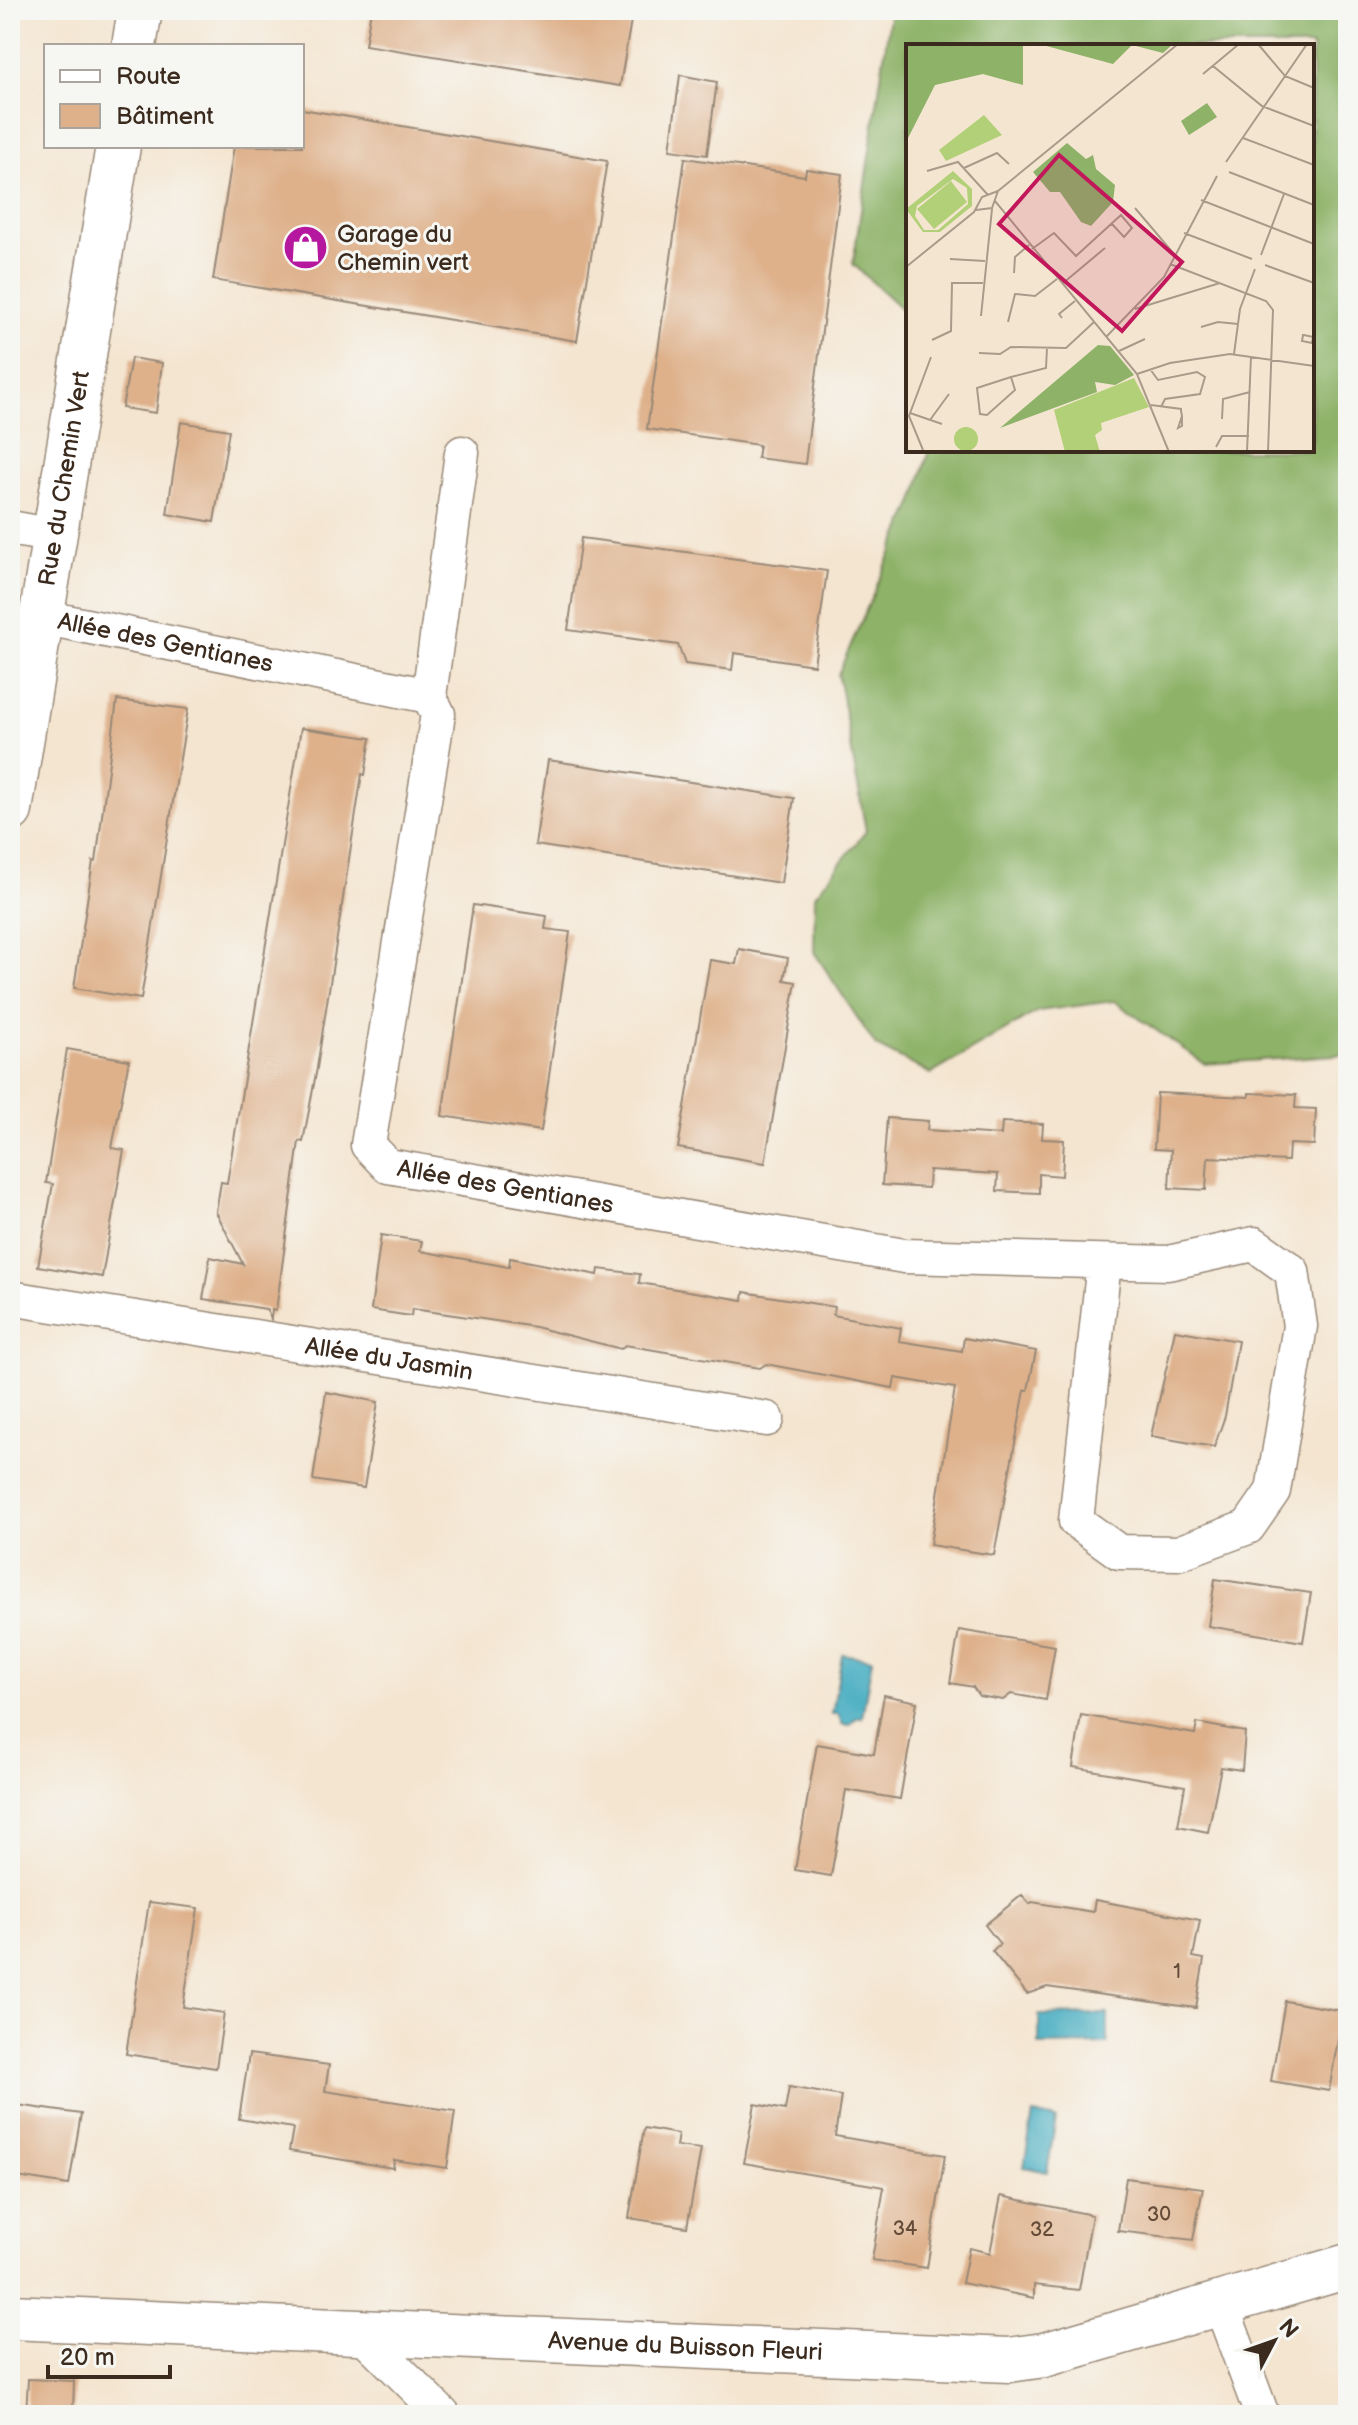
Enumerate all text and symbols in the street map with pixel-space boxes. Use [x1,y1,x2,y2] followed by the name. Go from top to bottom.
[44,44,304,148] legend
[906,44,1314,452] inset map
[116,62,181,91] text: Route
[116,102,215,131] text: Bâtiment
[337,220,469,277] place label: Garage du Chemin vert
[282,224,330,272] shop icon: Garage du Chemin vert
[33,368,96,588] street label: Rue du Chemin Vert
[55,607,276,679] street label: Allée des Gentianes
[395,1154,616,1220] street label: Allée des Gentianes
[303,1331,475,1387] street label: Allée du Jasmin
[1173,1960,1181,1984] house number: 1
[1147,2203,1171,2227] house number: 30
[893,2217,917,2241] house number: 34
[1030,2218,1054,2242] house number: 32
[1234,2301,1314,2381] north arrow
[1272,2314,1304,2344] text: N
[547,2326,823,2367] street label: Avenue du Buisson Fleuri
[48,2329,170,2379] scale bar
[60,2343,115,2372] text: 20 m

